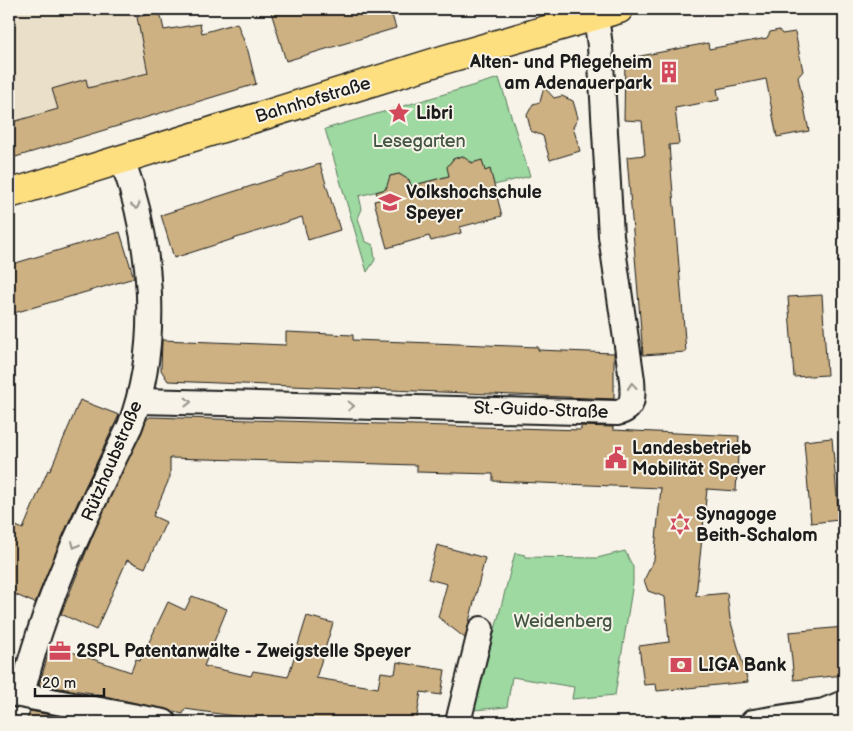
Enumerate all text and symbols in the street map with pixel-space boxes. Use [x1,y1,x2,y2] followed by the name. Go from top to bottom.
[469,52,653,94] place label: Alten- und Pflegeheim am Adenauerpark
[656,59,682,85] building icon: Alten- und Pflegeheim am Adenauerpark
[253,72,373,127] street label: Bahnhofstraße
[386,100,412,126] place icon: Libri
[416,103,453,124] place label: Libri
[372,131,466,152] park label: Lesegarten
[406,182,542,224] place label: Volkshochschule Speyer
[377,189,403,215] school or university icon: Volkshochschule Speyer
[130,201,141,210] one-way arrow
[627,382,638,390] one-way arrow
[77,397,147,524] street label: Rützhaubstraße
[185,397,193,407] one-way arrow
[473,397,609,423] street label: St.-Guido-Straße
[347,400,355,411] one-way arrow
[632,438,767,480] place label: Landesbetrieb Mobilität Speyer
[603,445,629,471] public building icon: Landesbetrieb Mobilität Speyer
[696,504,818,546] place label: Synagoge Beith-Schalom
[667,511,693,537] synagogue icon: Synagoge Beith-Schalom
[71,540,82,549] one-way arrow
[514,611,612,632] park label: Weidenberg
[47,638,73,664] office icon: 2SPL Patentanwälte - Zweigstelle Speyer
[76,641,412,662] place label: 2SPL Patentanwälte - Zweigstelle Speyer
[668,652,694,678] bank icon: LIGA Bank
[698,655,787,676] place label: LIGA Bank
[35,666,104,698] scale bar
[42,674,76,693] text: 20 m

